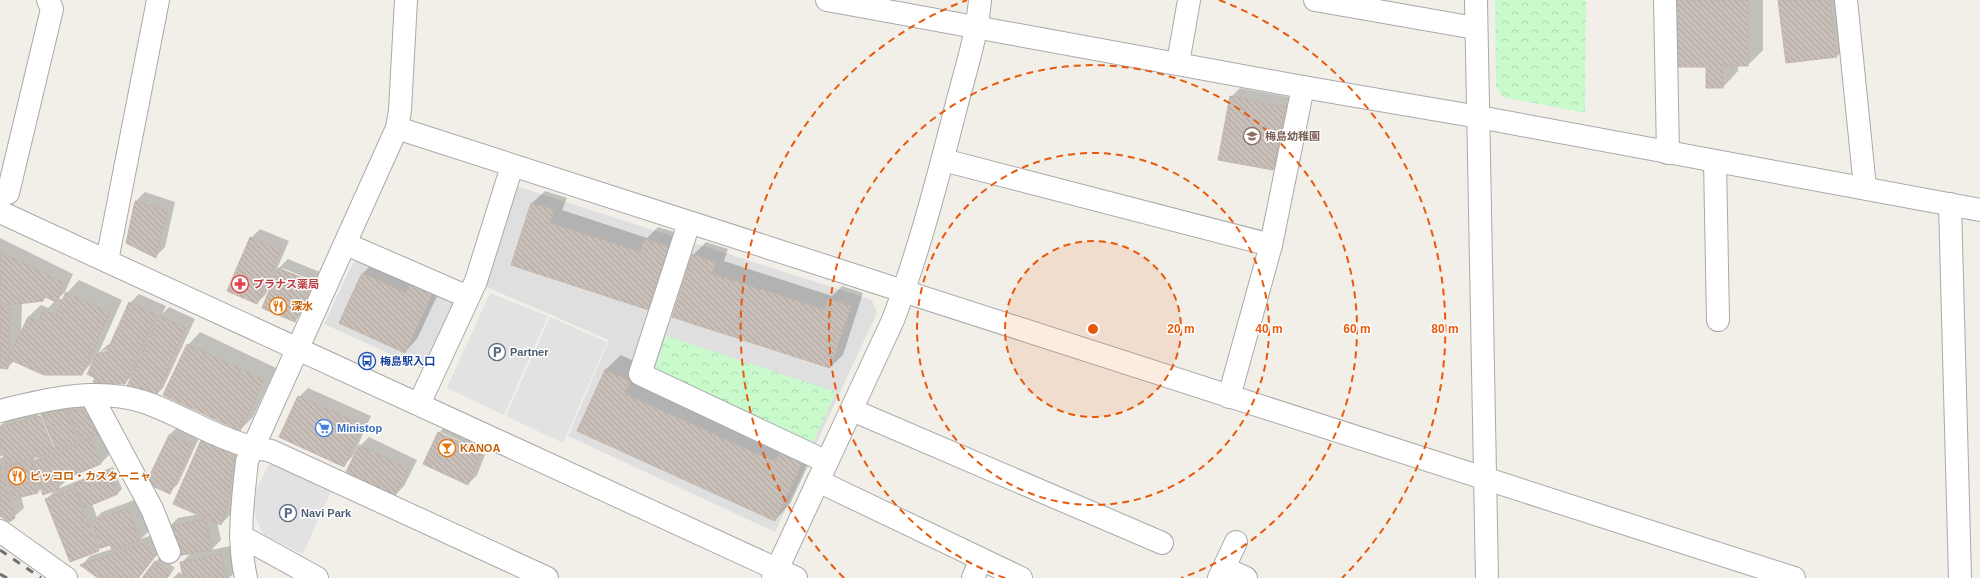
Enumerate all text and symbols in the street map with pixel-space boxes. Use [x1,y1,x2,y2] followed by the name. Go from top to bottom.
[1242,126,1262,146] school or university icon: 梅島幼稚園
[1265,130,1320,142] place label: 梅島幼稚園
[230,274,250,294] pharmacy icon: プラナス薬局
[253,278,319,290] place label: プラナス薬局
[268,296,288,316] restaurant icon: 深水
[291,300,313,312] place label: 深水
[1086,322,1100,336] centre of rings
[1167,322,1195,336] text: 20 m
[1255,322,1283,336] text: 40 m
[1343,322,1371,336] text: 60 m
[1431,322,1459,336] text: 80 m
[487,342,507,362] parking icon: Partner
[510,346,549,358] place label: Partner
[357,351,377,371] bus stop icon: 梅島駅入口
[380,355,435,367] place label: 梅島駅入口
[314,418,334,438] supermarket icon: Ministop
[337,422,382,434] place label: Ministop
[437,438,457,458] bar icon: KANOA
[460,442,500,454] place label: KANOA
[7,466,27,486] restaurant icon: ピッコロ・カスターニャ
[30,470,151,482] place label: ピッコロ・カスターニャ
[278,503,298,523] parking icon: Navi Park
[301,507,352,519] place label: Navi Park

